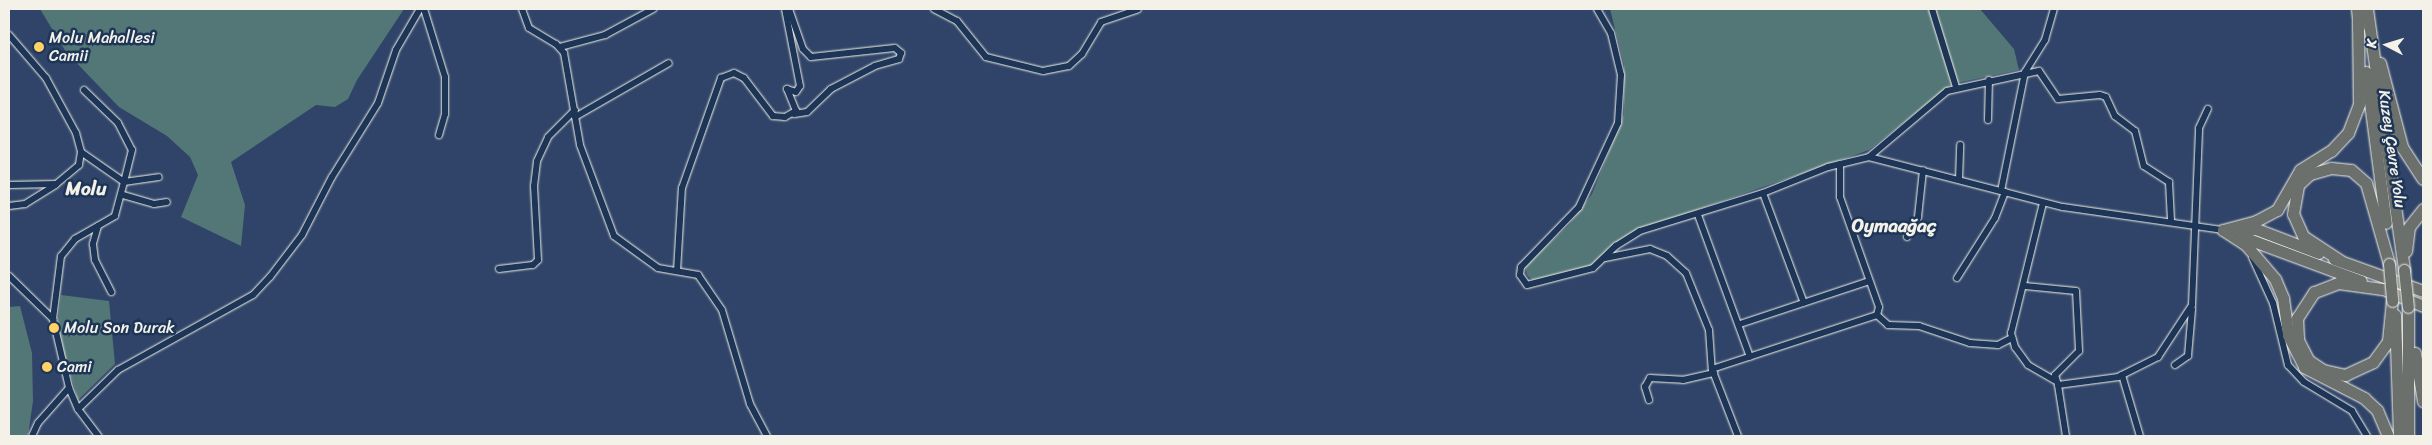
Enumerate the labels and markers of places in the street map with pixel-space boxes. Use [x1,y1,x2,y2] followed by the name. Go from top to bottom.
[49,28,154,66] place label: Molu Mahallesi Camii
[33,41,45,53] marker: Molu Mahallesi Camii
[64,318,175,338] place label: Molu Son Durak
[48,322,60,334] marker: Molu Son Durak
[57,357,92,377] place label: Cami
[41,361,53,373] marker: Cami

